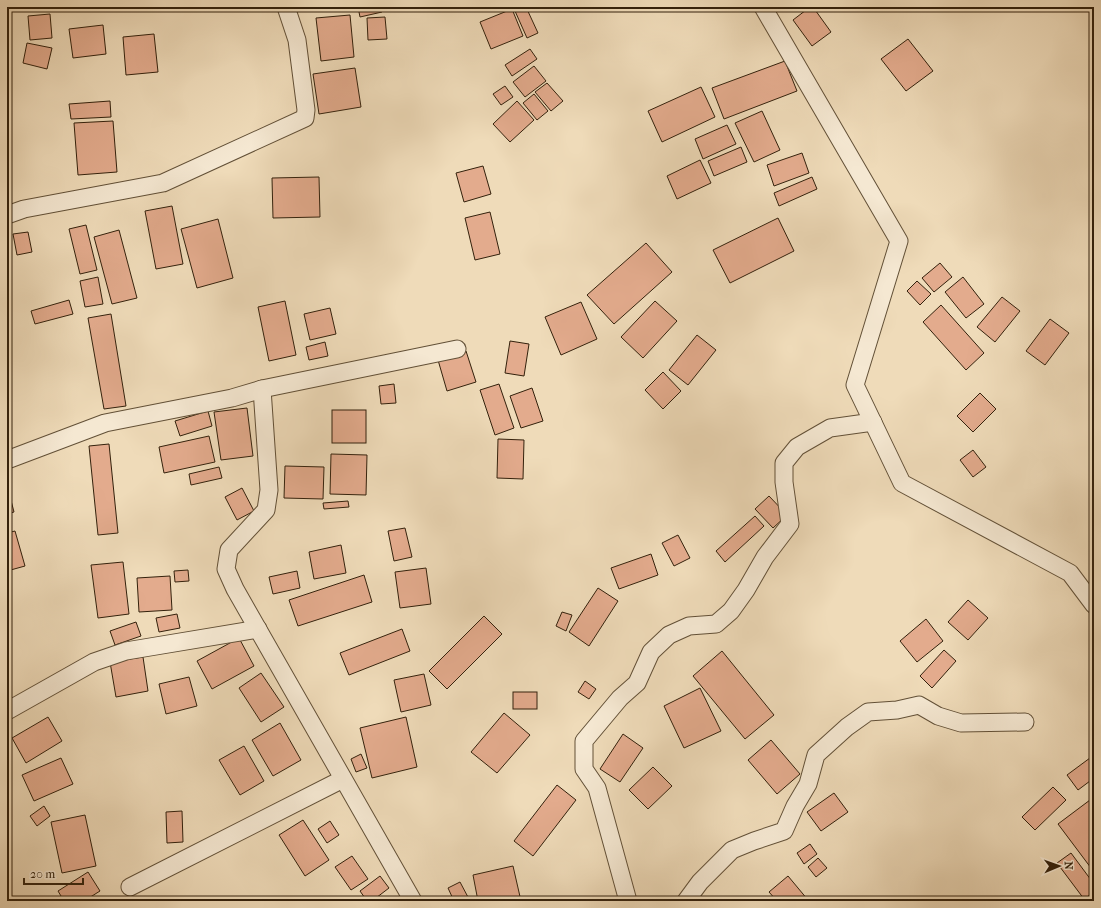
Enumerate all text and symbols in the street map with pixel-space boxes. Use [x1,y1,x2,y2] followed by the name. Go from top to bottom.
[1039,846,1079,886] north arrow
[24,860,83,886] scale bar
[1062,861,1075,871] text: N
[30,867,55,881] text: 20 m

